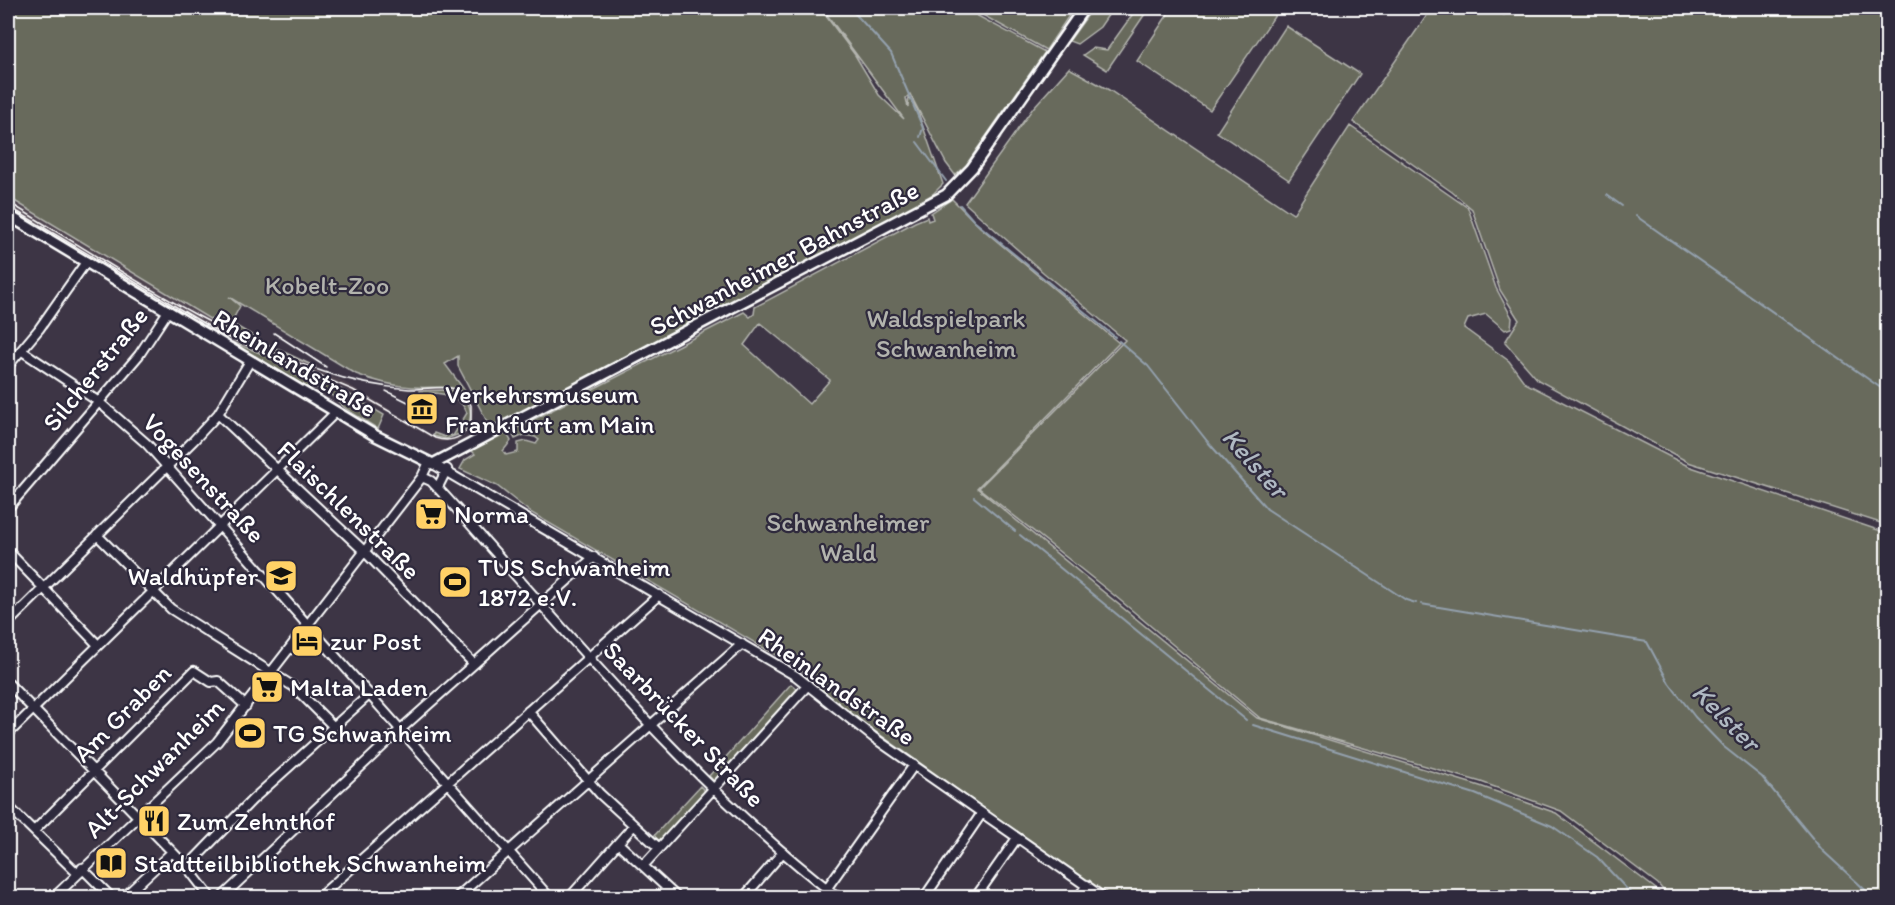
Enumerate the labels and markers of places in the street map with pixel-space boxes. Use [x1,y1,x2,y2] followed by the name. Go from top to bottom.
[445,378,655,440] place label: Verkehrsmuseum Frankfurt am Main
[404,391,440,427] museum icon: Verkehrsmuseum Frankfurt am Main
[413,496,449,532] supermarket icon: Norma
[454,498,529,530] place label: Norma
[478,551,671,613] place label: TUS Schwanheim 1872 e.V.
[263,558,299,594] school or university icon: Waldhüpfer
[127,560,259,592] place label: Waldhüpfer
[437,564,473,600] sports icon: TUS Schwanheim 1872 e.V.
[289,623,325,659] hotel icon: zur Post
[330,625,422,657] place label: zur Post
[249,669,285,705] supermarket icon: Malta Laden
[290,671,428,703] place label: Malta Laden
[232,715,268,751] sports icon: TG Schwanheim
[273,717,452,749] place label: TG Schwanheim
[136,803,172,839] restaurant icon: Zum Zehnthof
[177,805,335,837] place label: Zum Zehnthof
[93,845,129,881] library icon: Stadtteilbibliothek Schwanheim
[134,847,487,879] place label: Stadtteilbibliothek Schwanheim

